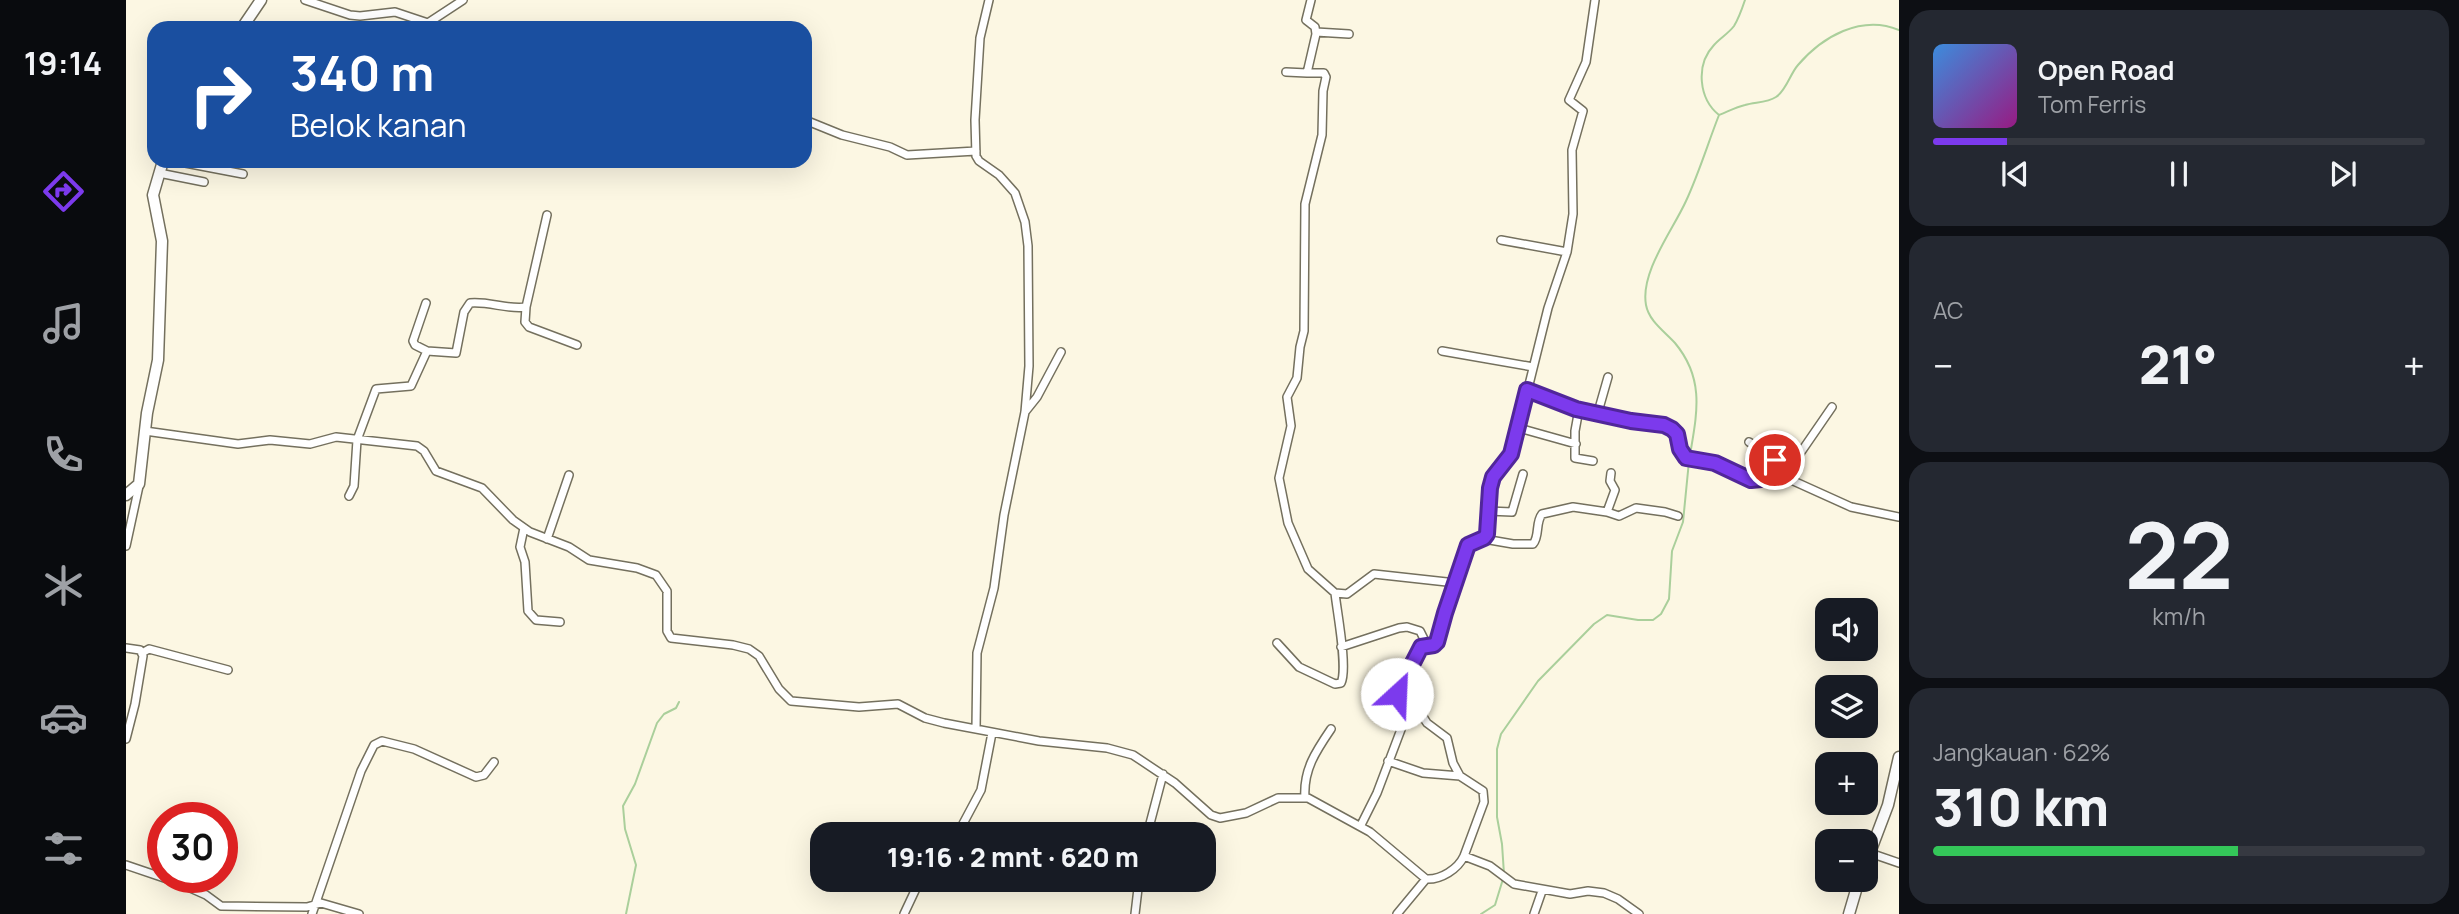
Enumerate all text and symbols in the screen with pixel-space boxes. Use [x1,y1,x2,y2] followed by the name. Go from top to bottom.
[290,39,434,106] text: 340 m
[24,41,102,85] text: 19:14
[175,49,266,140] icon: right
[2038,52,2174,88] text: Open Road
[2038,88,2146,120] text: Tom Ferris
[290,103,466,147] text: Belok kanan
[1996,155,2034,193] icon: previous
[2160,155,2198,193] icon: pause
[2324,155,2362,193] icon: next
[39,167,88,216] icon: directions
[1933,294,1964,326] text: AC
[39,299,88,348] icon: music
[2139,329,2218,400] text: 21°
[1933,339,1954,391] text: −
[2403,339,2425,391] text: +
[39,430,88,479] icon: phone
[1745,430,1805,490] pin
[1756,441,1794,479] icon: arrive
[2125,492,2233,616] text: 22
[39,561,88,610] icon: climate
[1815,598,1878,892] map controls
[1815,598,1878,661] button: sound
[2152,600,2206,632] text: km/h
[1360,657,1434,731] position arrow
[1815,675,1878,738] button: layers
[39,693,88,742] icon: car
[1933,736,2111,768] text: Jangkauan · 62%
[1815,752,1878,815] button: +
[1933,771,2109,842] text: 310 km
[147,802,238,893] speed limit sign: 30
[39,824,88,873] icon: filters
[1815,829,1878,892] button: −
[887,839,1139,875] text: 19:16 · 2 mnt · 620 m

